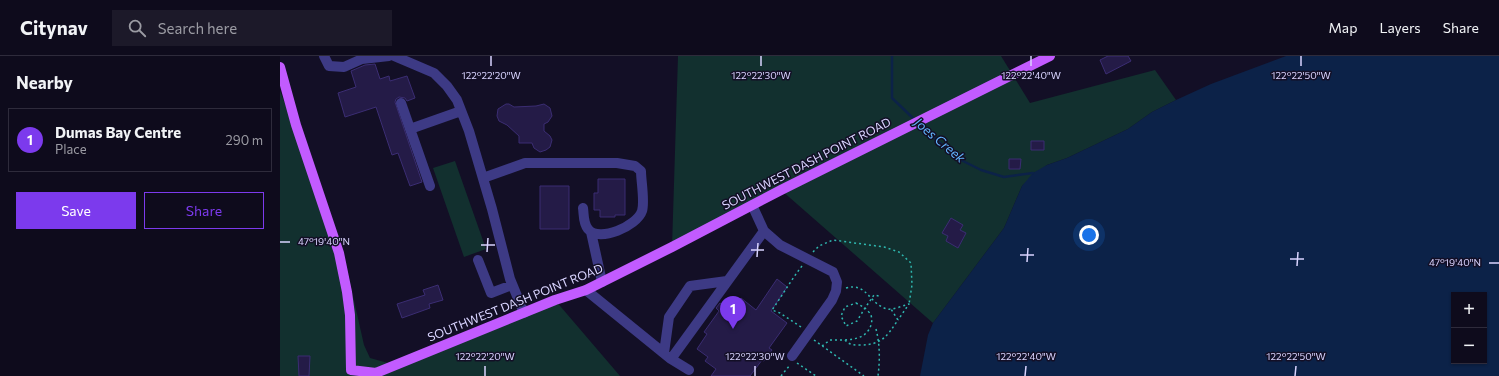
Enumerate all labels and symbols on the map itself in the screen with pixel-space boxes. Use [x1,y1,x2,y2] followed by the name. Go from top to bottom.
[461,69,521,81] text: 122°22'20"W
[731,69,791,81] text: 122°22'30"W
[1001,69,1061,81] text: 122°22'40"W
[1271,69,1331,81] text: 122°22'50"W
[911,113,969,166] water label: Joes Creek
[719,114,893,212] street label: SOUTHWEST DASH POINT ROAD
[1079,225,1099,245] your location
[298,235,350,247] text: 47°19'40"N
[1429,256,1481,268] text: 47°19'40"N
[425,260,605,344] street label: SOUTHWEST DASH POINT ROAD
[720,296,746,329] pin: 1
[455,350,515,362] text: 122°22'20"W
[725,350,785,362] text: 122°22'30"W
[996,350,1056,362] text: 122°22'40"W
[1266,350,1326,362] text: 122°22'50"W

